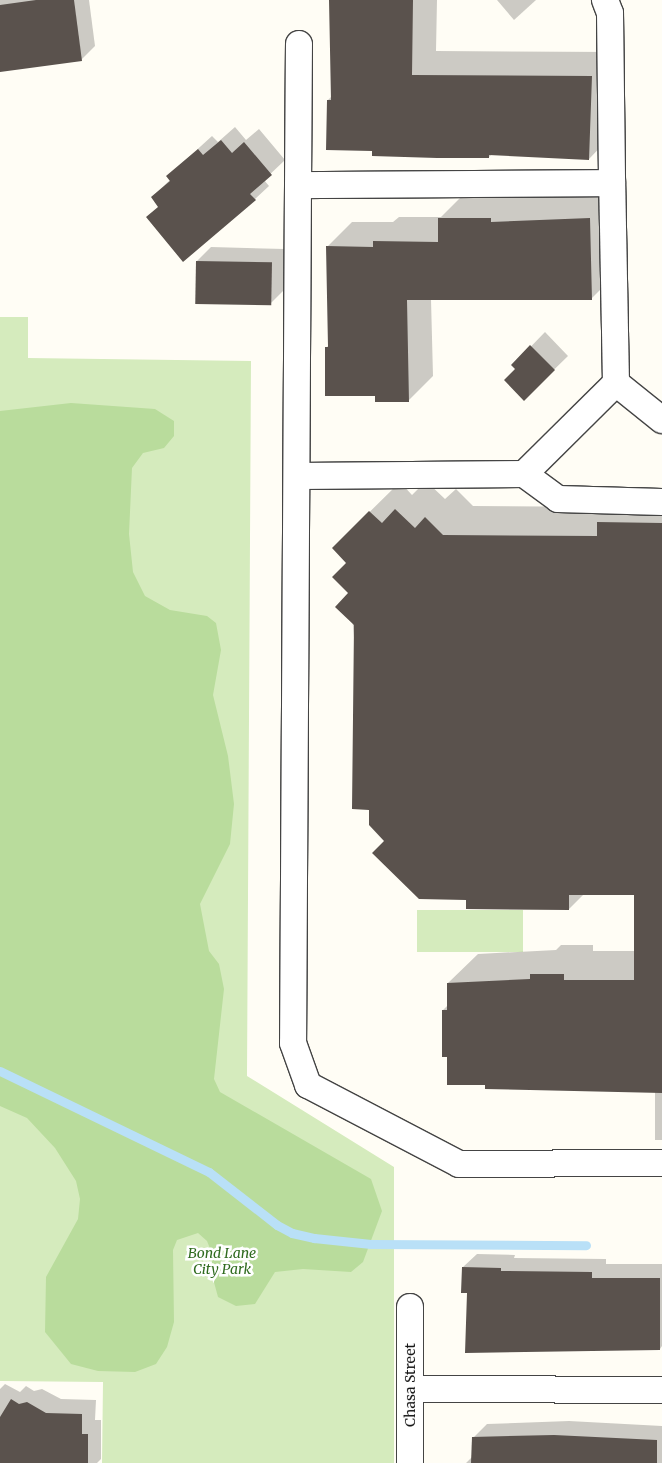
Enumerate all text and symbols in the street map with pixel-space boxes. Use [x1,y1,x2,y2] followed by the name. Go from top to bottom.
[188,1245,256,1278] park label: Bond Lane City Park
[402,1343,418,1427] street label: Chasa Street

